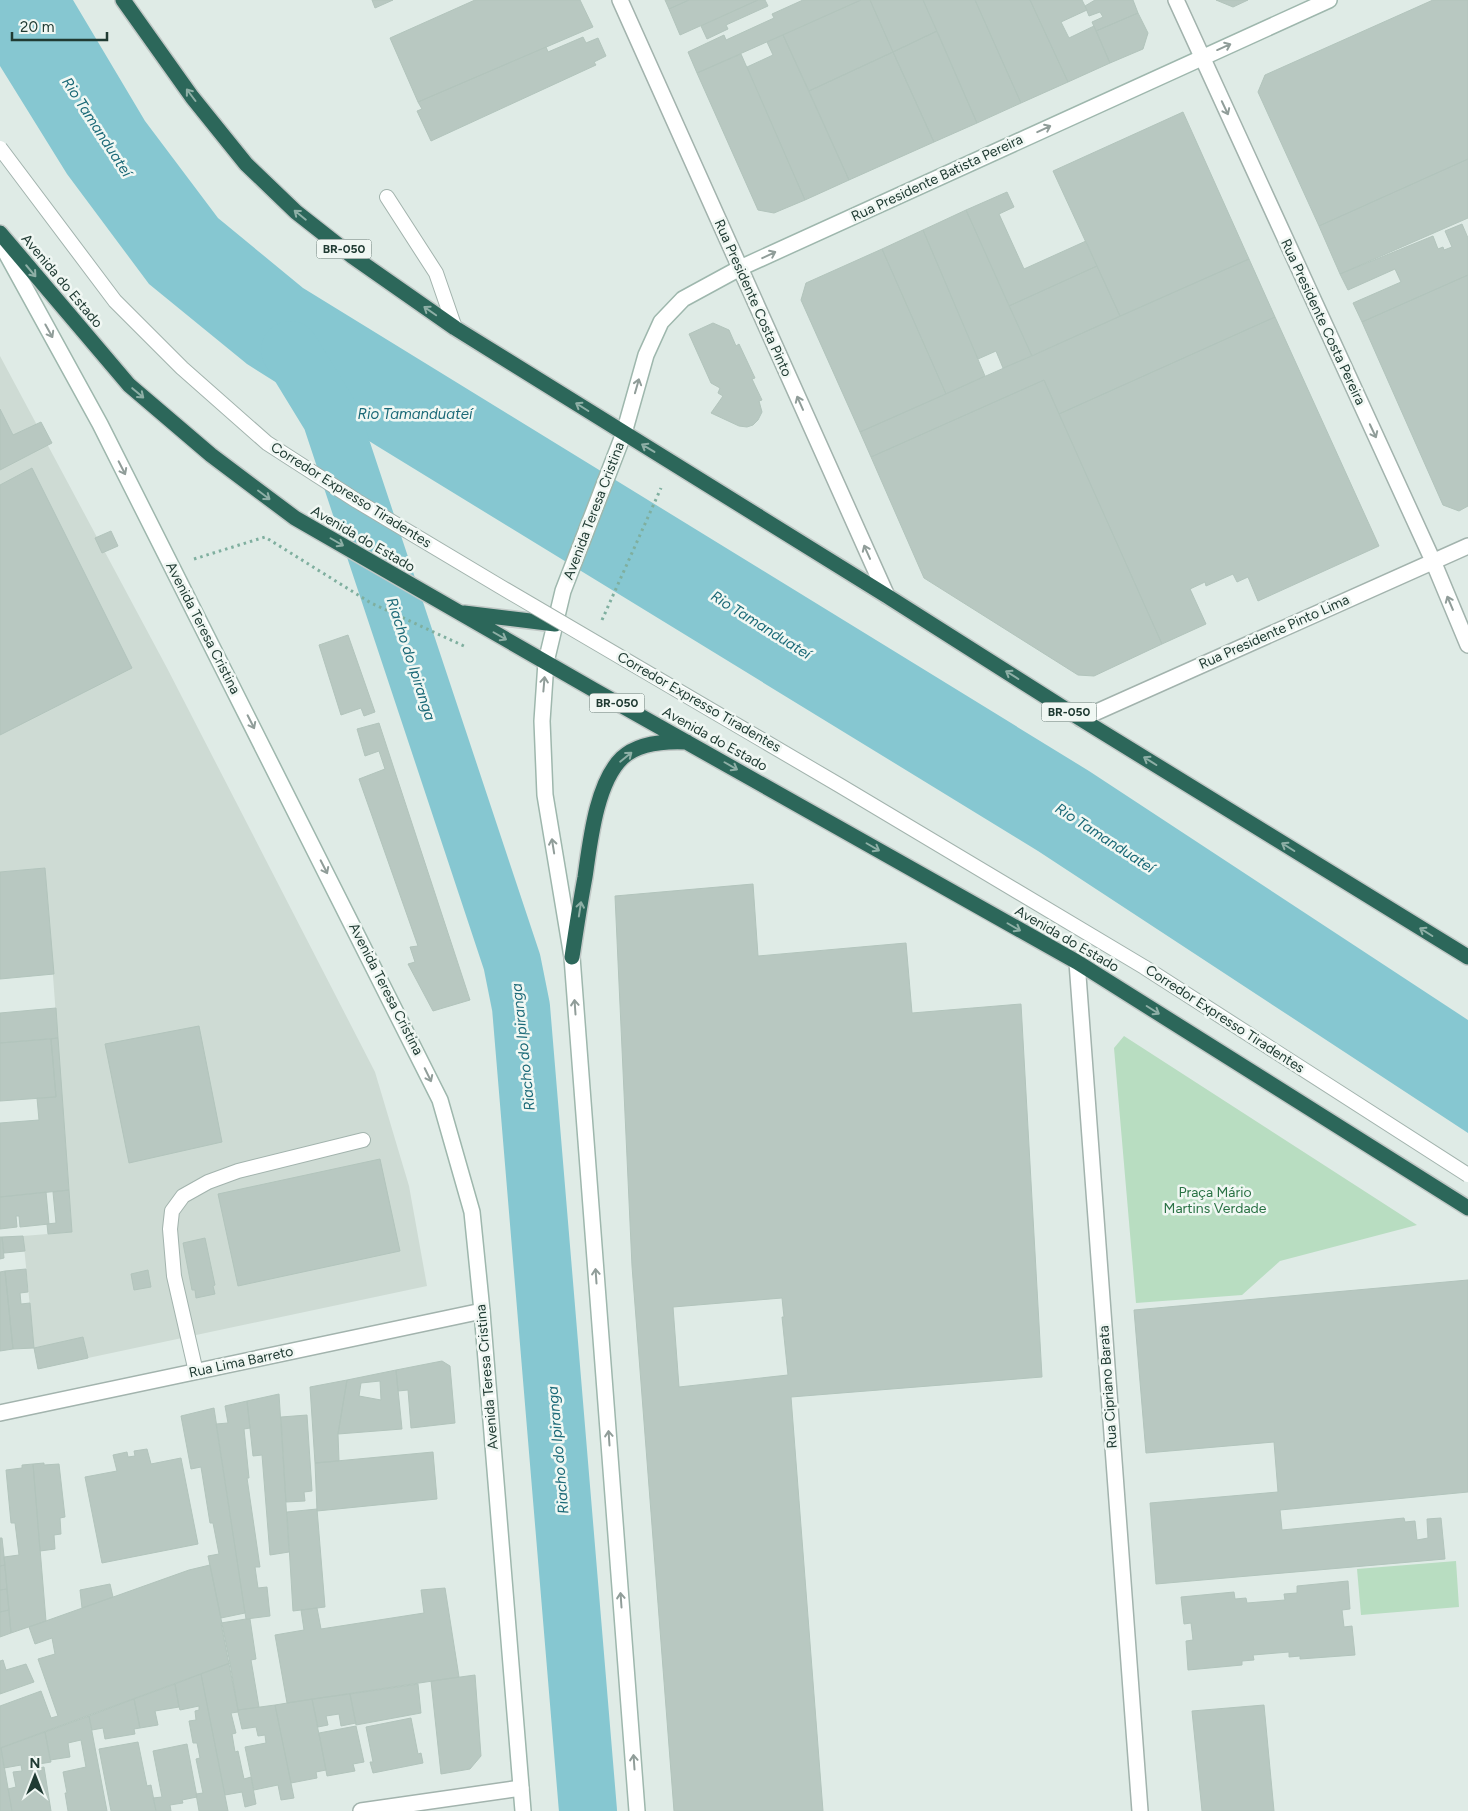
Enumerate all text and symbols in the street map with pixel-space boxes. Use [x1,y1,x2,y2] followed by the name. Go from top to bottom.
[12,10,108,42] scale bar
[20,18,54,36] text: 20 m
[1216,42,1231,52] one-way arrow
[58,74,137,182] water label: Rio Tamanduateí
[185,89,196,102] one-way arrow
[1221,100,1231,115] one-way arrow
[1036,124,1051,134] one-way arrow
[849,131,1025,225] street label: Rua Presidente Batista Pereira
[293,209,306,220] one-way arrow
[711,217,795,379] street label: Rua Presidente Costa Pinto
[18,231,106,331] street label: Avenida do Estado
[1277,236,1369,408] street label: Rua Presidente Costa Pereira
[316,240,372,258] road number: BR-050
[761,249,776,259] one-way arrow
[26,264,37,277] one-way arrow
[424,306,438,316] one-way arrow
[45,323,54,338] one-way arrow
[633,379,642,395] one-way arrow
[132,387,145,398] one-way arrow
[795,396,805,411] one-way arrow
[576,402,590,412] one-way arrow
[358,405,475,423] water label: Rio Tamanduateí
[1369,423,1378,438] one-way arrow
[268,439,434,551] street label: Corredor Expresso Tiradentes
[560,440,628,582] street label: Avenida Teresa Cristina
[642,443,656,453] one-way arrow
[117,460,127,475] one-way arrow
[258,489,271,500] one-way arrow
[308,502,418,576] street label: Avenida do Estado
[329,538,344,548] one-way arrow
[861,544,871,559] one-way arrow
[162,559,244,697] street label: Avenida Teresa Cristina
[708,587,817,664] water label: Rio Tamanduateí
[1196,591,1352,673] street label: Rua Presidente Pinto Lima
[383,595,439,723] water label: Riacho do Ipiranga
[1445,596,1455,611] one-way arrow
[493,631,508,641] one-way arrow
[614,648,784,756] street label: Corredor Expresso Tiradentes
[1005,670,1019,680] one-way arrow
[540,677,549,693] one-way arrow
[590,694,644,712] road number: BR-050
[1042,702,1096,722] road number: BR-050
[660,703,770,775] street label: Avenida do Estado
[247,714,256,729] one-way arrow
[619,751,632,762] one-way arrow
[1143,756,1157,766] one-way arrow
[724,762,738,772] one-way arrow
[1052,799,1160,878] water label: Rio Tamanduateí
[548,838,558,854] one-way arrow
[1282,841,1296,851] one-way arrow
[865,842,879,852] one-way arrow
[320,859,329,874] one-way arrow
[575,901,585,917] one-way arrow
[1012,902,1122,976] street label: Avenida do Estado
[345,920,427,1058] street label: Avenida Teresa Cristina
[1006,922,1021,932] one-way arrow
[1420,926,1434,936] one-way arrow
[1142,961,1308,1077] street label: Corredor Expresso Tiradentes
[507,982,539,1112] water label: Riacho do Ipiranga
[571,999,580,1015] one-way arrow
[1146,1006,1160,1016] one-way arrow
[424,1067,433,1082] one-way arrow
[1164,1184,1267,1217] park label: Praça Mário Martins Verdade
[591,1269,601,1285] one-way arrow
[472,1304,502,1450] street label: Avenida Teresa Cristina
[1095,1325,1121,1449] street label: Rua Cipriano Barata
[187,1343,295,1381] street label: Rua Lima Barreto
[543,1385,573,1515] water label: Riacho do Ipiranga
[604,1431,613,1447] one-way arrow
[616,1593,626,1609] one-way arrow
[10,1751,60,1801] north arrow
[30,1755,40,1772] text: N
[629,1755,638,1771] one-way arrow

